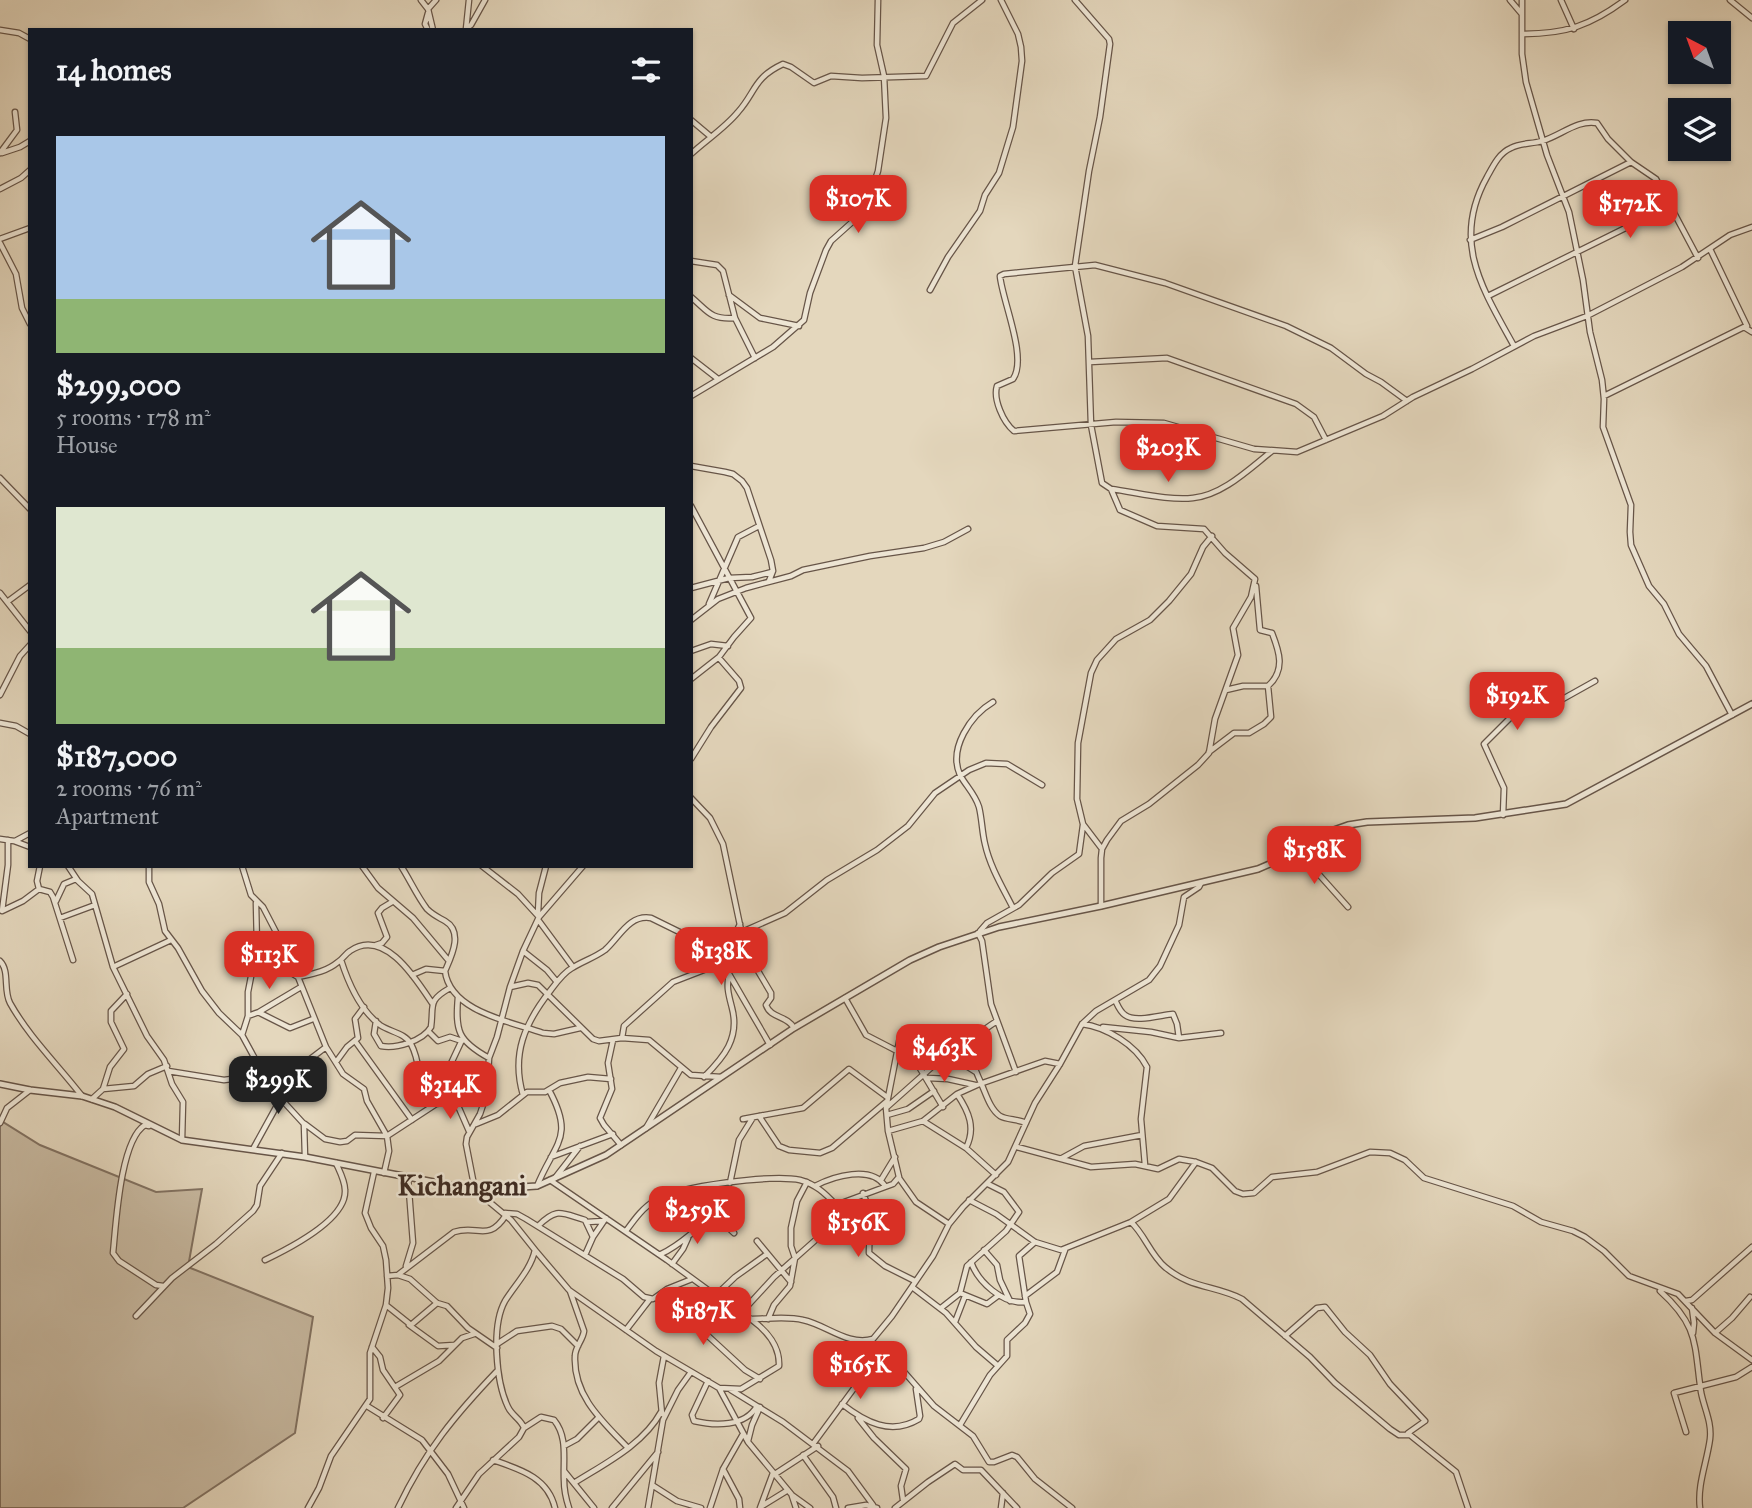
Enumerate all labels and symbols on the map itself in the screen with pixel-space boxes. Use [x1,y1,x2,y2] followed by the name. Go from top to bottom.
[1668,21,1731,84] north arrow
[809,176,907,235] pin: $107K
[1581,180,1679,240] pin: $172K
[1119,424,1217,484] pin: $203K
[1468,672,1566,732] pin: $192K
[1265,826,1363,886] pin: $158K
[672,928,770,987] pin: $138K
[220,932,318,991] pin: $113K
[895,1024,993,1084] pin: $463K
[229,1056,327,1116] pin: $299K
[401,1062,499,1121] pin: $314K
[397,1168,527,1203] district label: Kichangani
[648,1186,746,1246] pin: $259K
[809,1200,907,1259] pin: $156K
[654,1288,752,1347] pin: $187K
[811,1342,909,1401] pin: $165K

